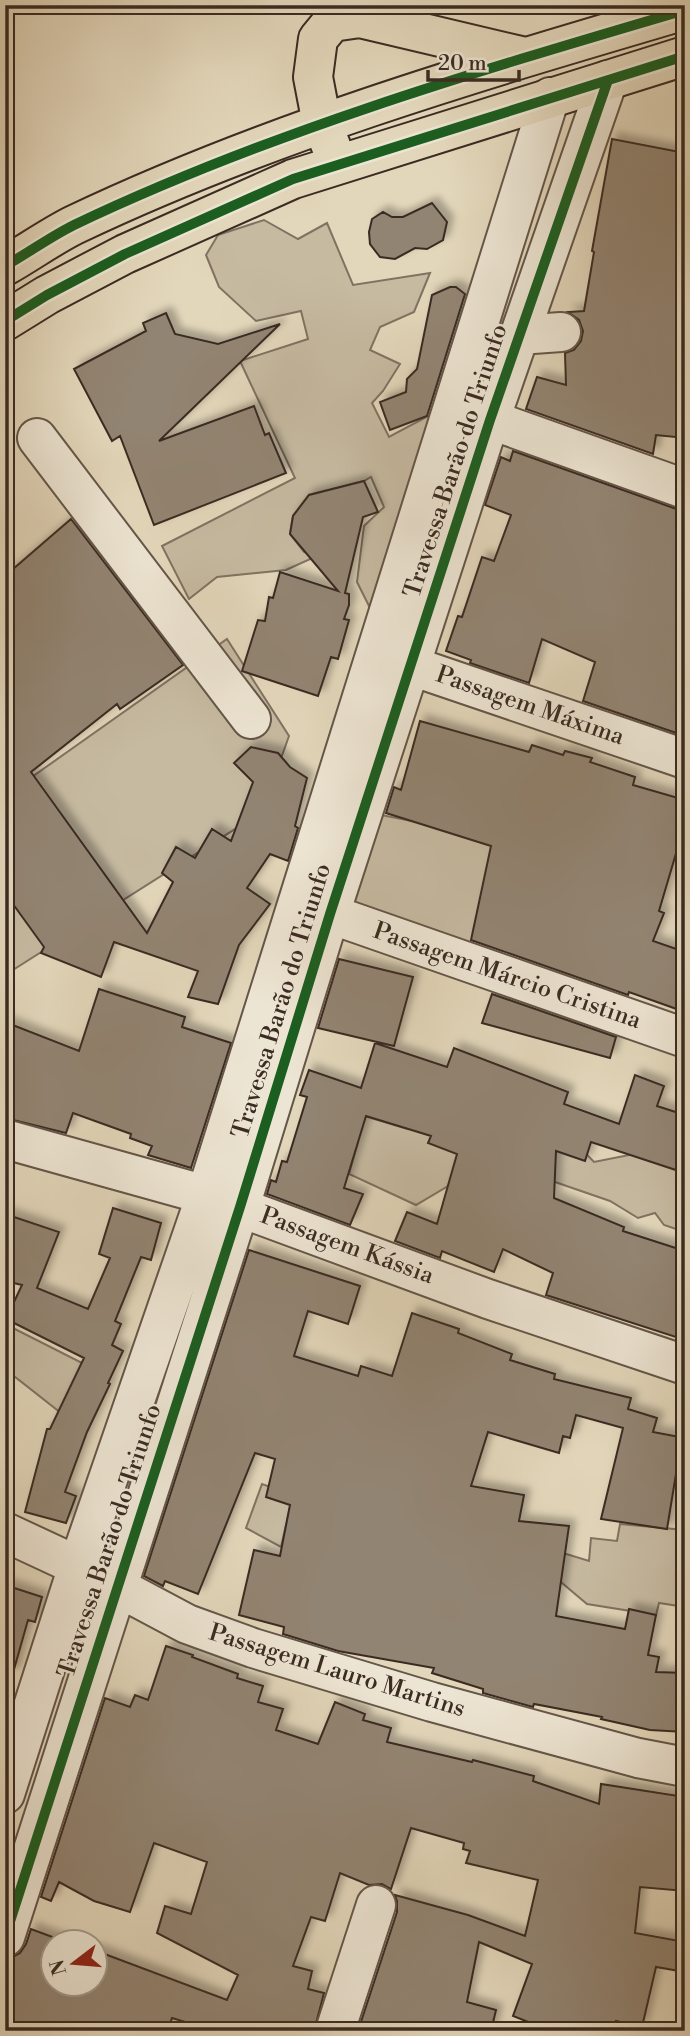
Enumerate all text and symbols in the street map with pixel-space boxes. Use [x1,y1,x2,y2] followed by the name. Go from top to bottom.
[428,38,518,82] scale bar
[438,51,487,77] text: 20 m
[398,320,514,602] street label: Travessa Barão do Triunfo
[432,660,629,753] street label: Passagem Máxima
[226,860,338,1142] street label: Travessa Barão do Triunfo
[369,916,646,1036] street label: Passagem Márcio Cristina
[256,1201,439,1292] street label: Passagem Kássia
[52,1400,168,1682] street label: Travessa Barão do Triunfo
[205,1618,469,1724] street label: Passagem Lauro Martins
[38,1927,108,1997] north arrow
[45,1957,72,1978] text: N

